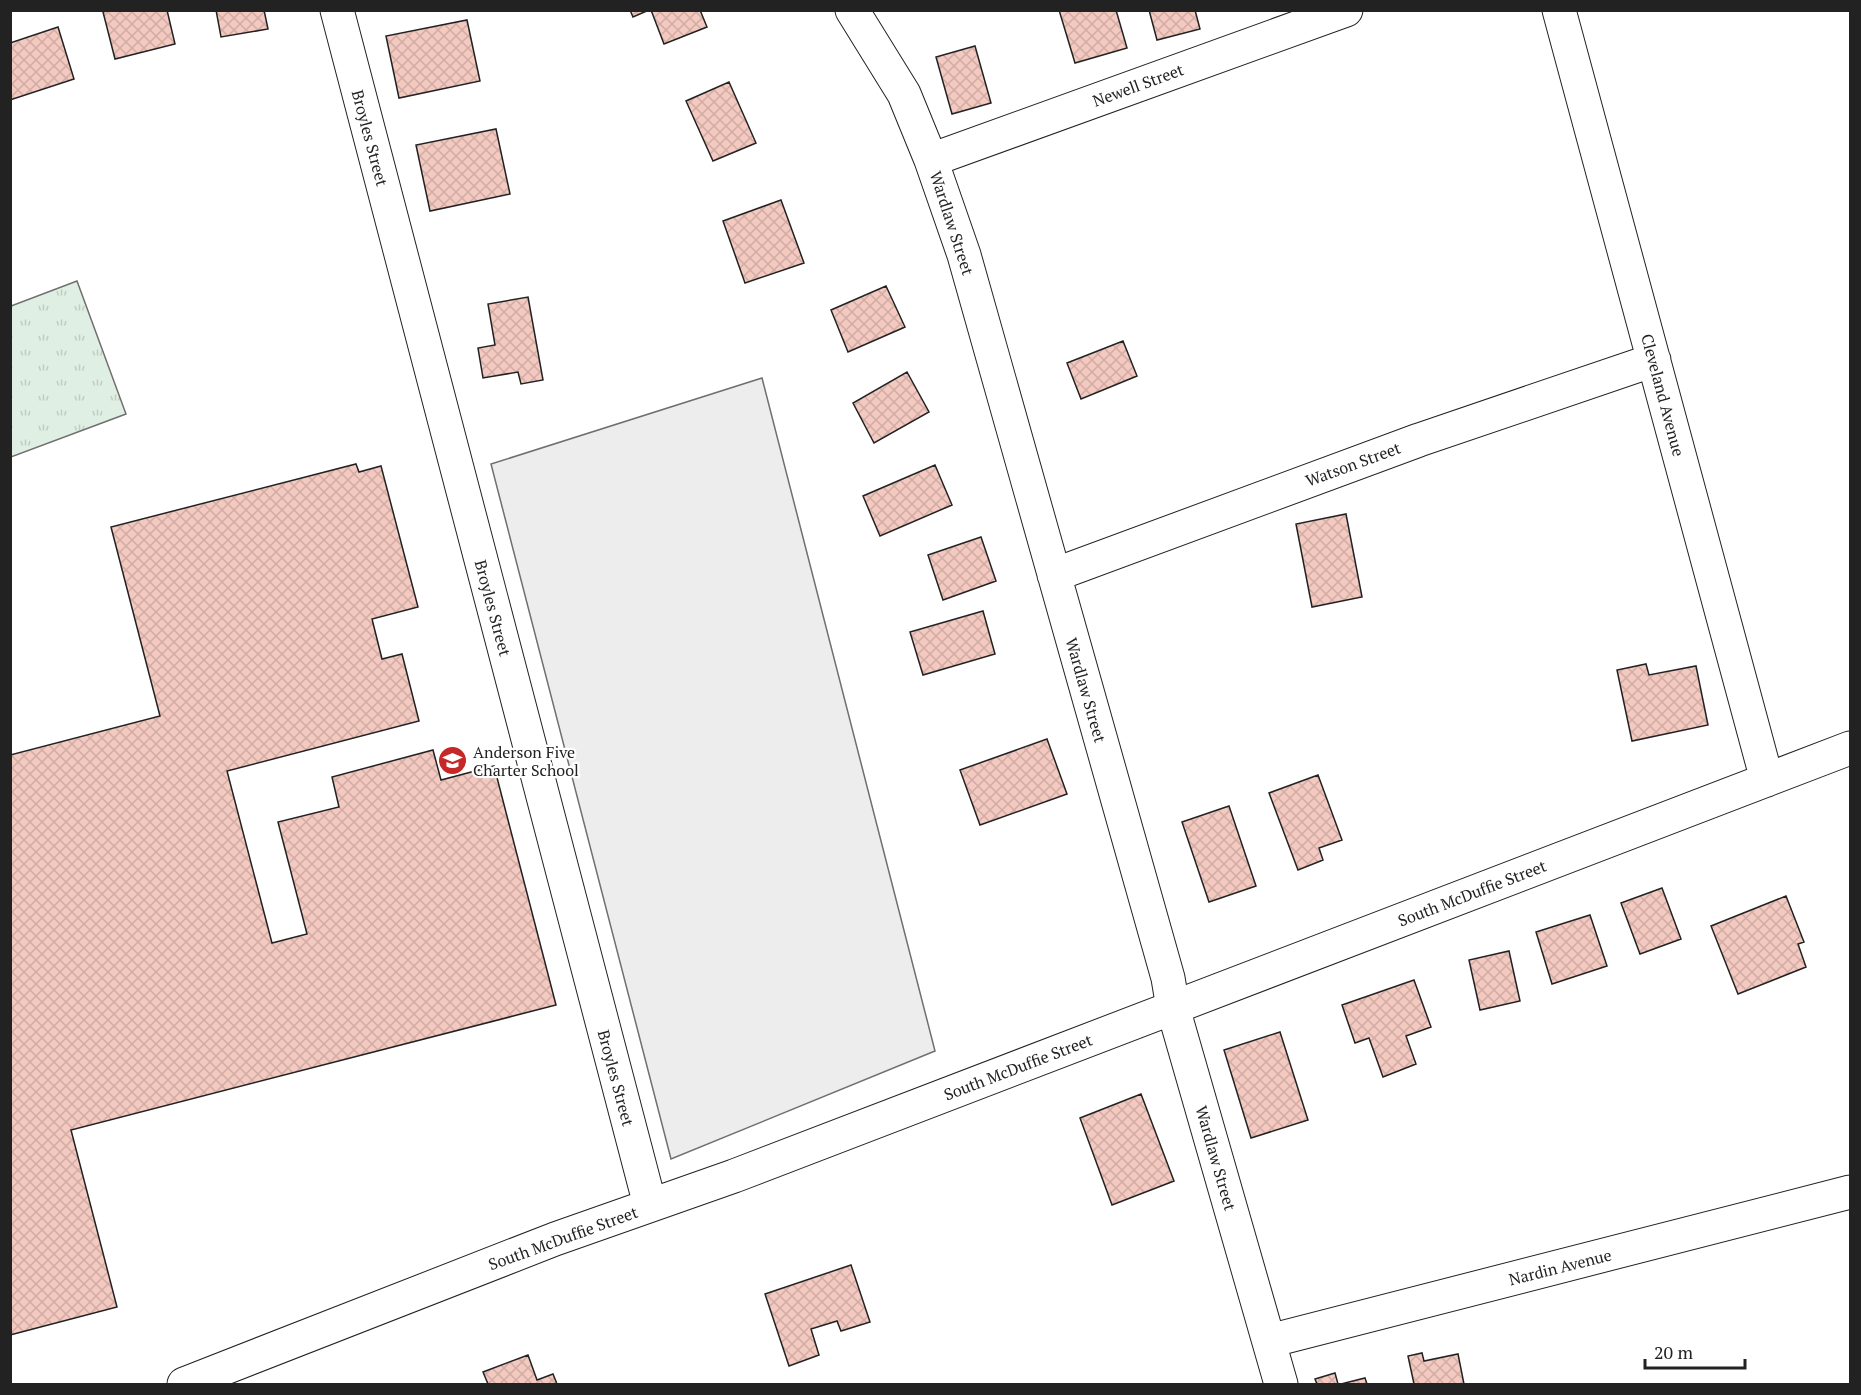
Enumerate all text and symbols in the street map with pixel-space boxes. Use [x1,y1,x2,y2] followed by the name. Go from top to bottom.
[1089,58,1187,112] street label: Newell Street
[347,87,393,189] street label: Broyles Street
[925,168,979,278] street label: Wardlaw Street
[1636,331,1690,459] street label: Cleveland Avenue
[1302,437,1404,491] street label: Watson Street
[470,557,516,659] street label: Broyles Street
[1061,635,1111,745] street label: Wardlaw Street
[473,741,579,781] place label: Anderson Five Charter School
[436,745,468,777] school or university icon: Anderson Five Charter School
[1395,855,1549,931] street label: South McDuffie Street
[593,1027,639,1129] street label: Broyles Street
[941,1029,1095,1105] street label: South McDuffie Street
[1191,1103,1241,1213] street label: Wardlaw Street
[485,1201,641,1275] street label: South McDuffie Street
[1506,1244,1614,1290] street label: Nardin Avenue
[1645,1332,1746,1370] scale bar
[1654,1340,1694,1364] text: 20 m

